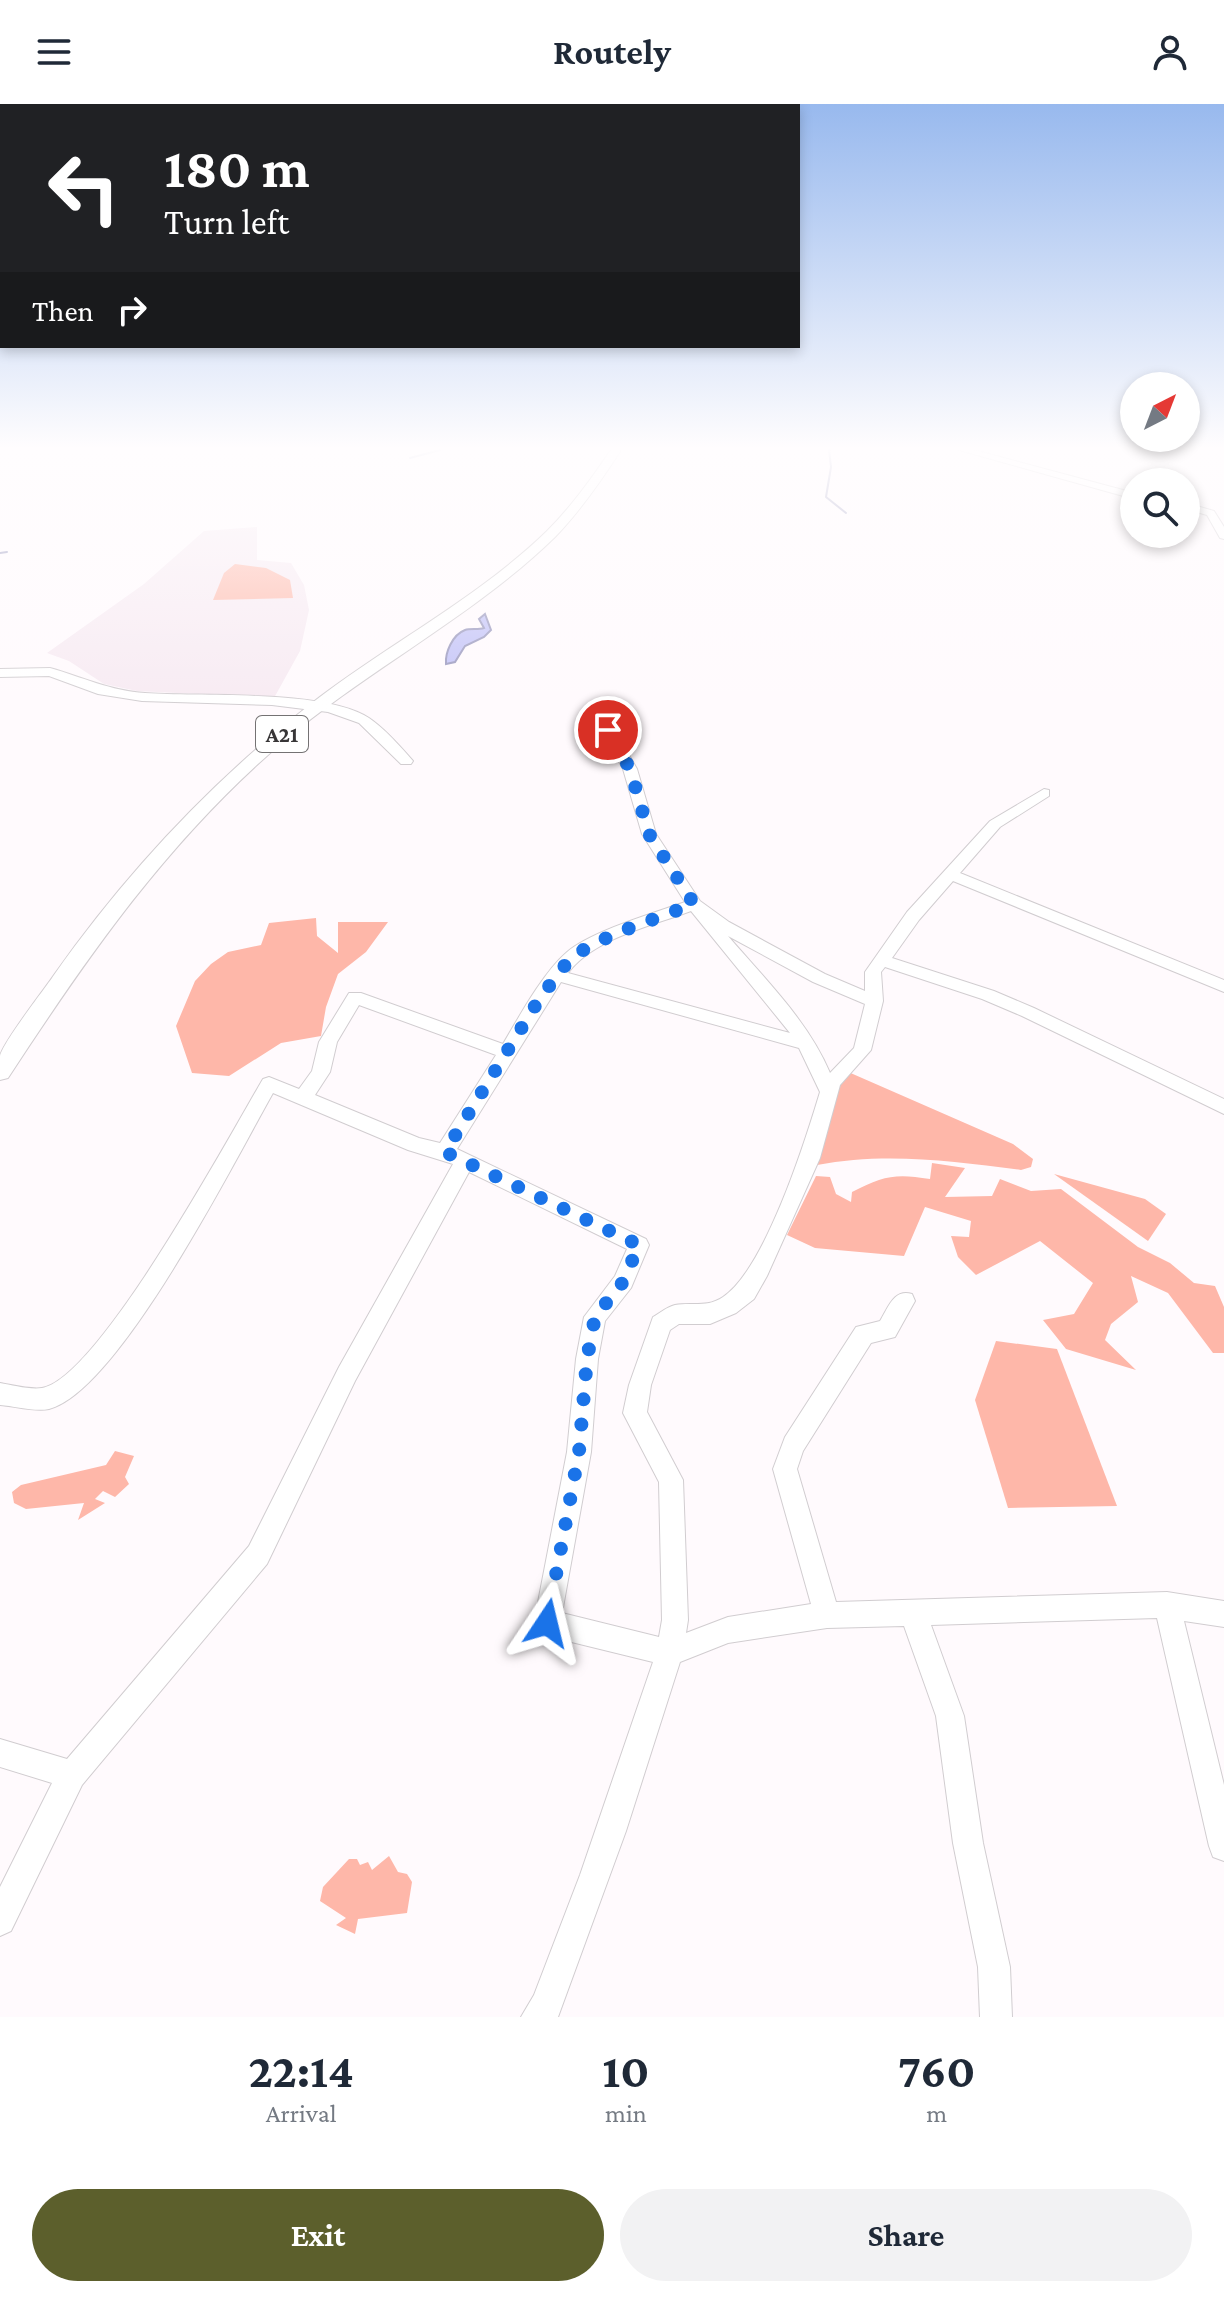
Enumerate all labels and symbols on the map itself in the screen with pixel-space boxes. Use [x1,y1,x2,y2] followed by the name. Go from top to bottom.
[1120,372,1200,452] north arrow
[574,696,642,764] pin
[256,716,308,752] road number: A21
[505,1581,589,1665] position arrow

